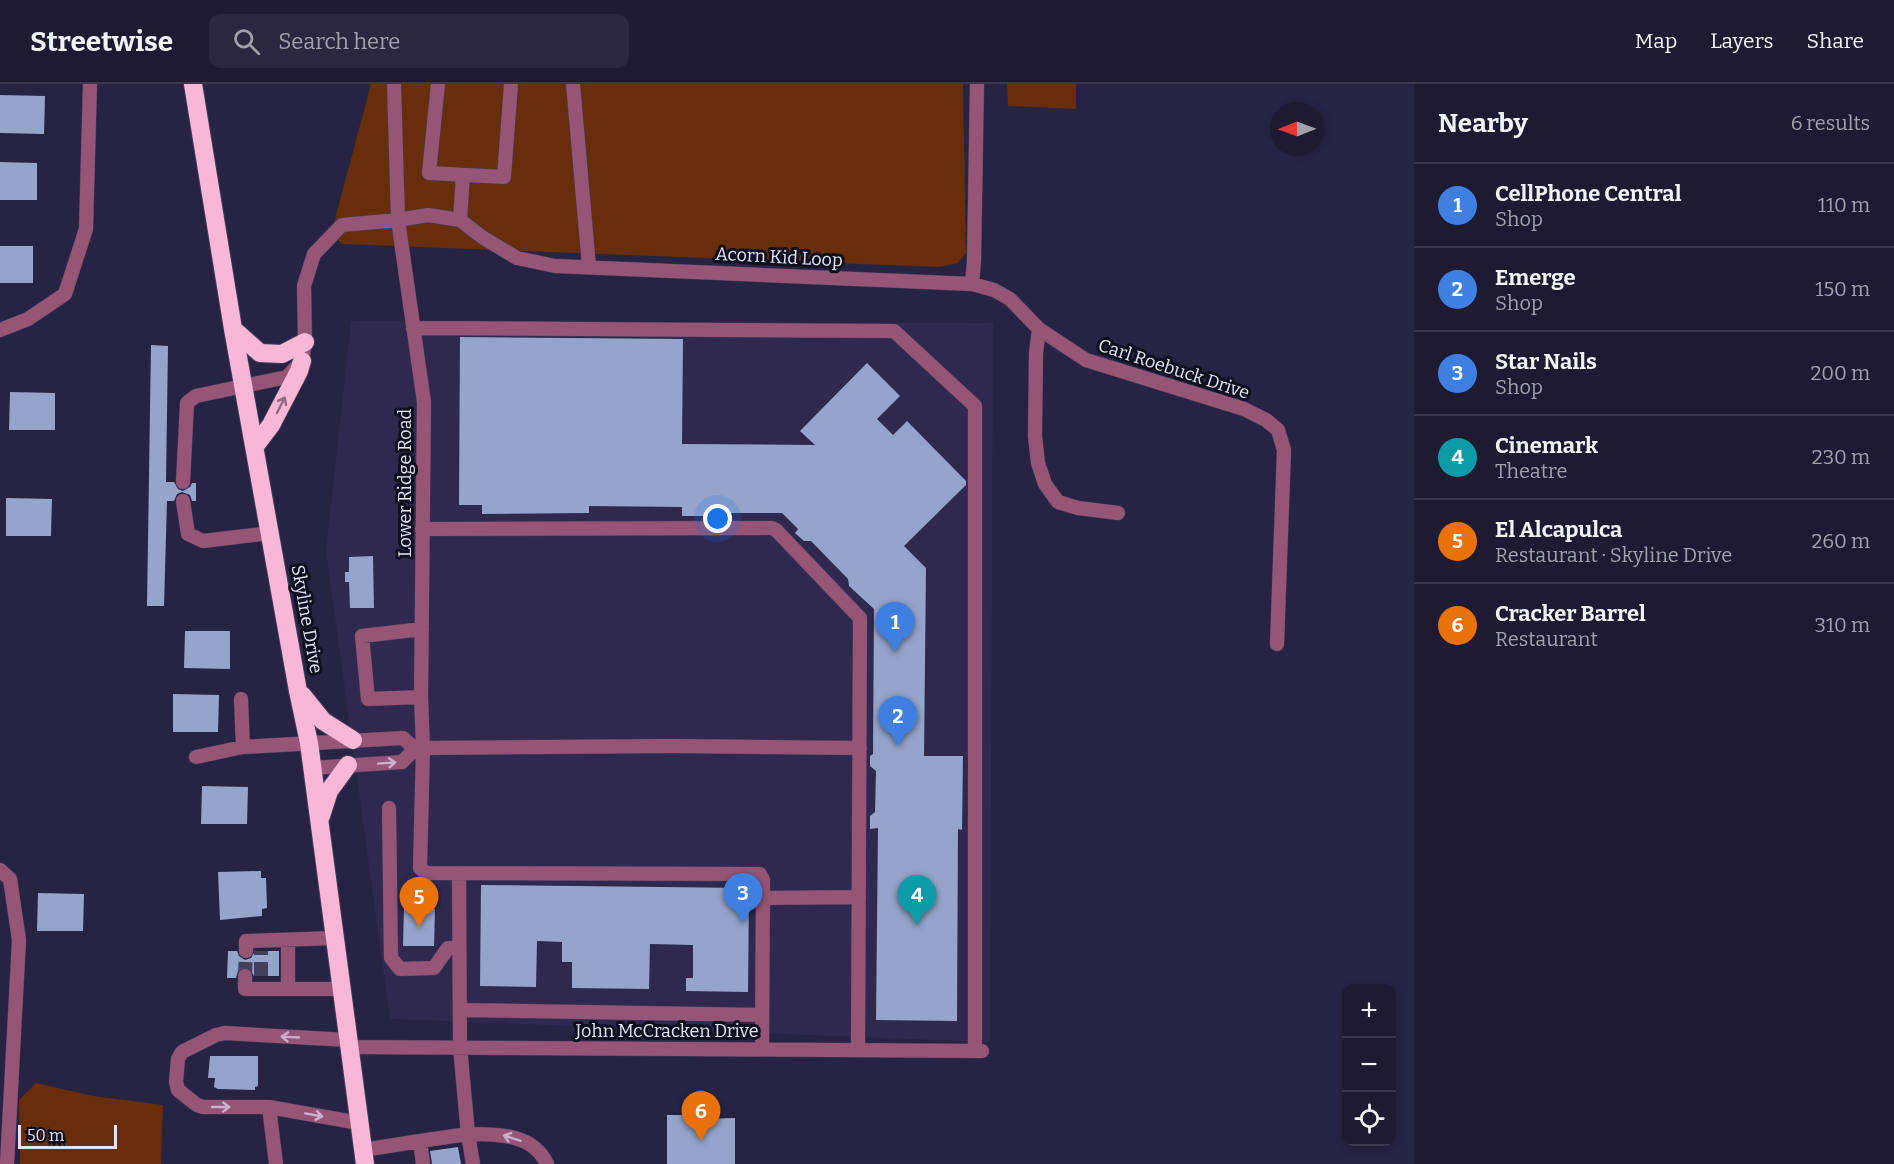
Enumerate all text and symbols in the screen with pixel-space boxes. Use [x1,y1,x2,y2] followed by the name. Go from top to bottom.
[209,14,629,68] search box
[30,25,173,58] text: Streetwise
[230,25,263,58] icon: search
[278,28,400,55] text: Search here
[1635,28,1677,54] text: Map
[1710,28,1774,54] text: Layers
[1807,28,1864,54] text: Share
[1270,102,1324,156] north arrow
[1438,108,1528,139] text: Nearby
[1791,111,1870,135] text: 6 results
[1495,180,1682,207] text: CellPhone Central
[1453,193,1462,217] text: 1
[1818,193,1870,217] text: 110 m
[1495,207,1543,231] text: Shop
[715,243,843,271] street label: Acorn Kid Loop
[1495,264,1576,291] text: Emerge
[1452,277,1463,301] text: 2
[1815,277,1870,301] text: 150 m
[1495,291,1543,315] text: Shop
[1096,334,1252,404] street label: Carl Roebuck Drive
[1495,348,1597,375] text: Star Nails
[1452,361,1463,385] text: 3
[1810,361,1870,385] text: 200 m
[1495,375,1543,399] text: Shop
[275,397,287,414] one-way arrow
[394,408,416,557] street label: Lower Ridge Road
[1495,432,1598,459] text: Cinemark
[1451,445,1464,469] text: 4
[1812,445,1870,469] text: 230 m
[1495,459,1567,483] text: Theatre
[703,504,732,533] your location
[1495,516,1622,543] text: El Alcapulca
[1452,529,1463,553] text: 5
[1811,529,1870,553] text: 260 m
[1495,543,1732,567] text: Restaurant · Skyline Drive
[287,563,327,675] street label: Skyline Drive
[1495,600,1646,627] text: Cracker Barrel
[876,602,914,652] pin: 1
[1452,613,1463,637] text: 6
[1815,613,1870,637] text: 310 m
[1495,627,1598,651] text: Restaurant
[878,696,918,746] pin: 2
[377,757,397,768] one-way arrow
[724,874,762,923] pin: 3
[898,876,936,925] pin: 4
[400,878,438,927] pin: 5
[1342,984,1396,1146] map controls
[1342,984,1396,1038] button: +
[574,1020,759,1042] street label: John McCracken Drive
[280,1031,300,1042] one-way arrow
[1342,1038,1396,1092] button: −
[682,1092,720,1141] pin: 6
[1342,1092,1396,1146] button: locate
[210,1101,230,1113] one-way arrow
[304,1110,324,1121] one-way arrow
[18,1122,117,1150] scale bar
[27,1126,64,1145] text: 50 m
[504,1131,522,1142] one-way arrow

